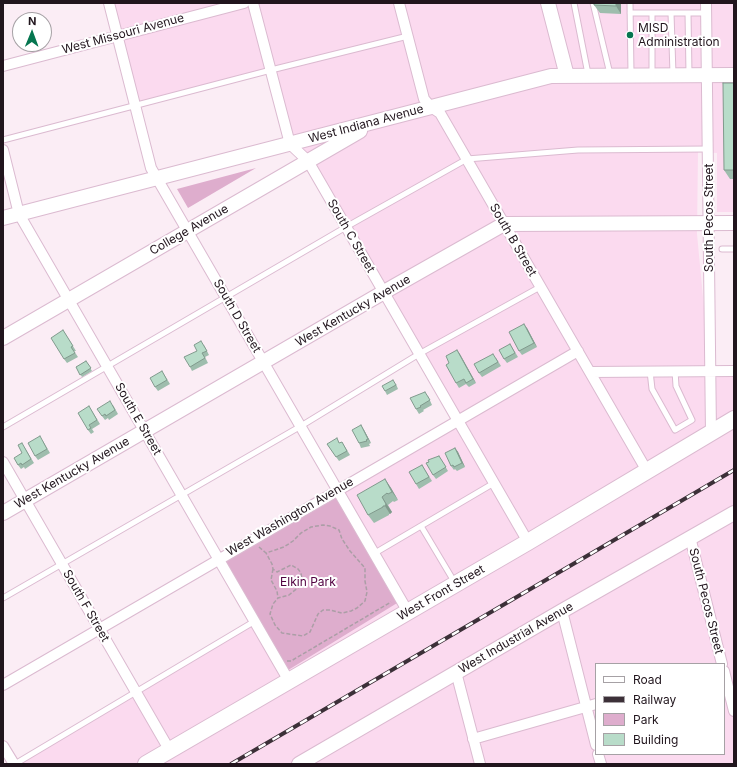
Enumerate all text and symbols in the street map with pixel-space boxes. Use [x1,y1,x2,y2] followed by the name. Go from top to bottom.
[60,11,186,57] street label: West Missouri Avenue
[12,12,52,52] north arrow
[28,14,37,28] text: N
[638,21,720,49] place label: MISD Administration
[625,30,635,40] marker: MISD Administration
[307,102,425,146] street label: West Indiana Avenue
[702,164,716,272] street label: South Pecos Street
[324,197,378,275] street label: South C Street
[486,201,540,279] street label: South B Street
[147,202,231,258] street label: College Avenue
[293,272,413,350] street label: West Kentucky Avenue
[210,277,264,355] street label: South D Street
[112,380,164,458] street label: South E Street
[12,434,132,512] street label: West Kentucky Avenue
[224,475,356,559] street label: West Washington Avenue
[686,547,726,655] street label: South Pecos Street
[395,562,487,624] street label: West Front Street
[60,567,112,645] street label: South F Street
[280,575,336,589] park label: Elkin Park
[456,599,576,677] street label: West Industrial Avenue
[595,663,725,755] legend
[633,672,662,687] text: Road
[633,692,676,707] text: Railway
[633,712,659,727] text: Park
[633,732,678,747] text: Building

